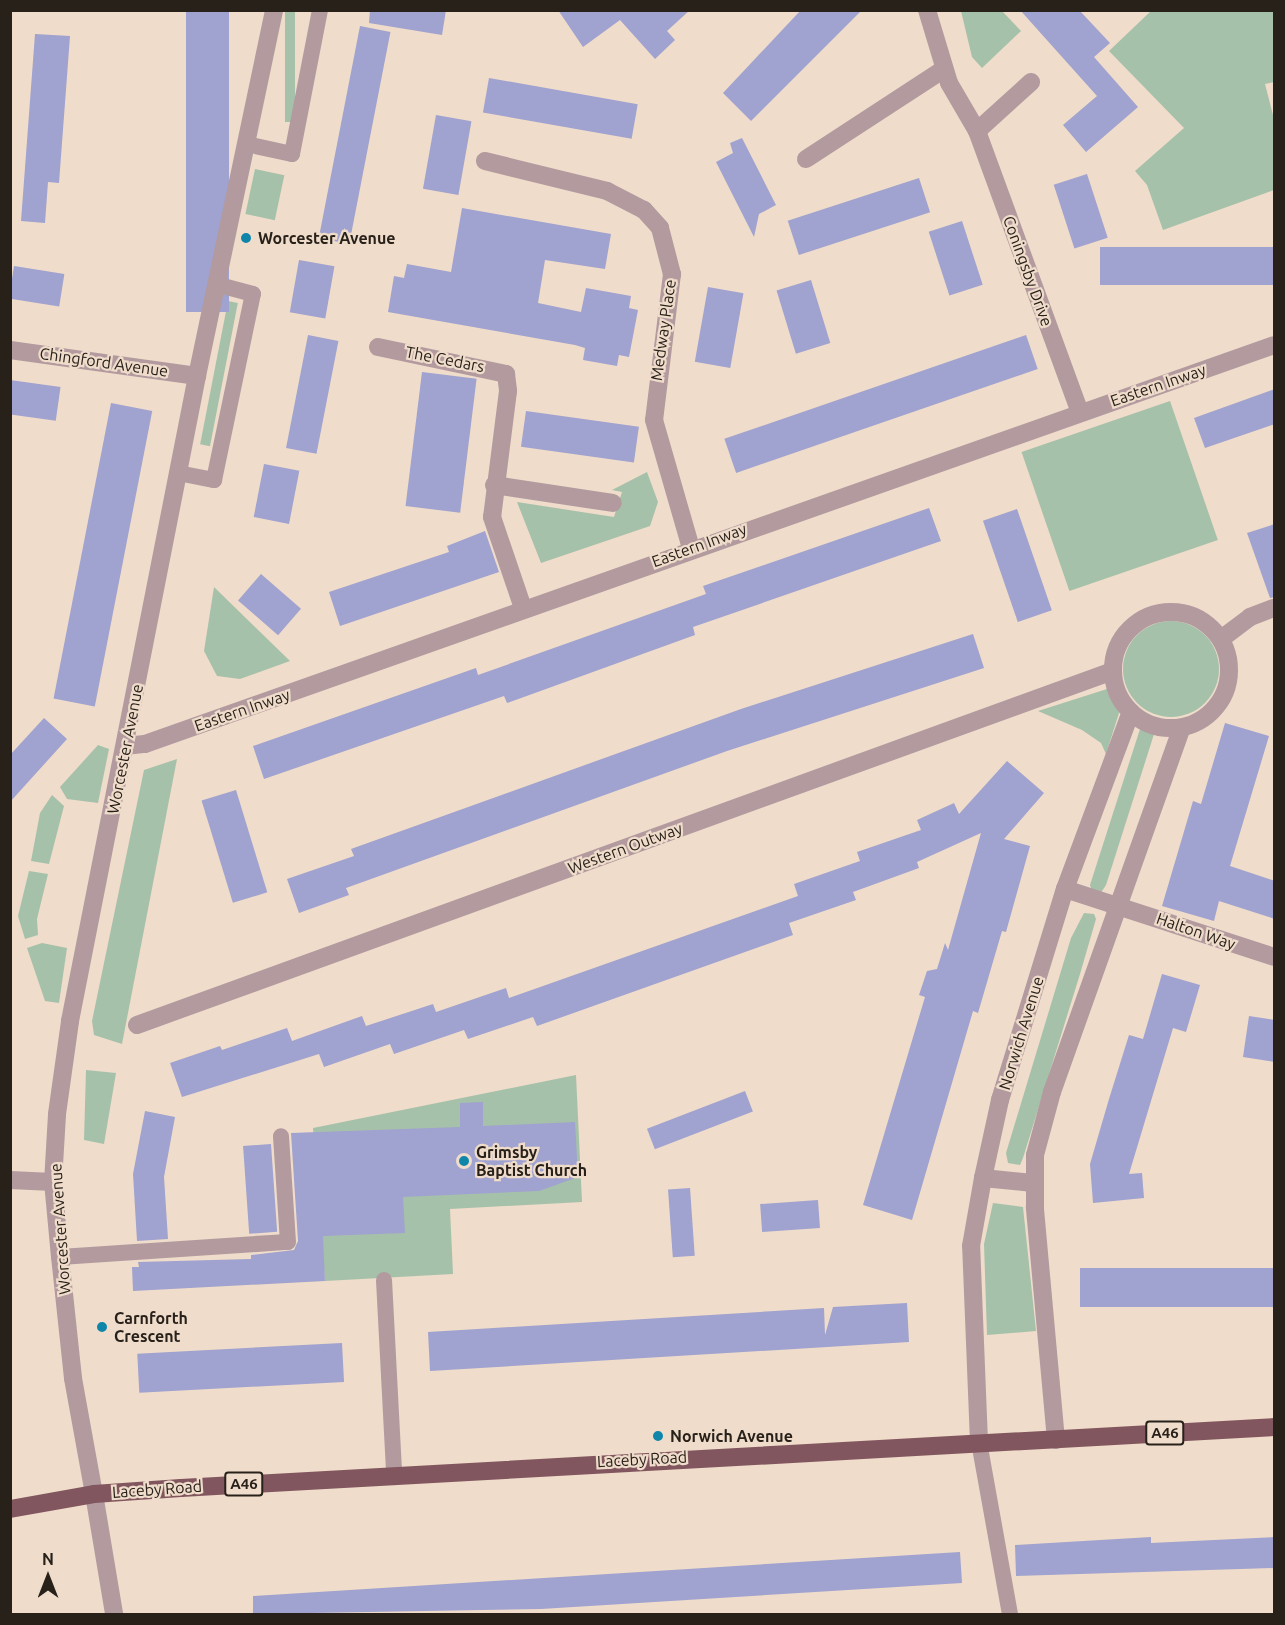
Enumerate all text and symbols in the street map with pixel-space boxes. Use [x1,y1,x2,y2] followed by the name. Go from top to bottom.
[999,213,1057,329] street label: Coningsby Drive
[258,228,396,248] place label: Worcester Avenue
[239,231,253,245] marker: Worcester Avenue
[646,278,680,382] street label: Medway Place
[404,342,486,376] street label: The Cedars
[39,343,169,381] street label: Chingford Avenue
[1108,360,1208,410] street label: Eastern Inway
[649,519,749,571] street label: Eastern Inway
[103,682,147,816] street label: Worcester Avenue
[192,685,292,735] street label: Eastern Inway
[565,818,685,878] street label: Western Outway
[1154,909,1238,953] street label: Halton Way
[995,974,1047,1092] street label: Norwich Avenue
[476,1142,587,1180] place label: Grimsby Baptist Church
[457,1154,471,1168] marker: Grimsby Baptist Church
[46,1163,74,1295] street label: Worcester Avenue
[114,1308,188,1346] place label: Carnforth Crescent
[95,1320,109,1334] marker: Carnforth Crescent
[1144,1421,1186,1445] road number: A46
[670,1426,793,1446] place label: Norwich Avenue
[651,1429,665,1443] marker: Norwich Avenue
[596,1447,688,1471] street label: Laceby Road
[223,1472,265,1496] road number: A46
[111,1476,203,1502] street label: Laceby Road
[18,1547,78,1607] north arrow
[42,1550,54,1568] text: N

